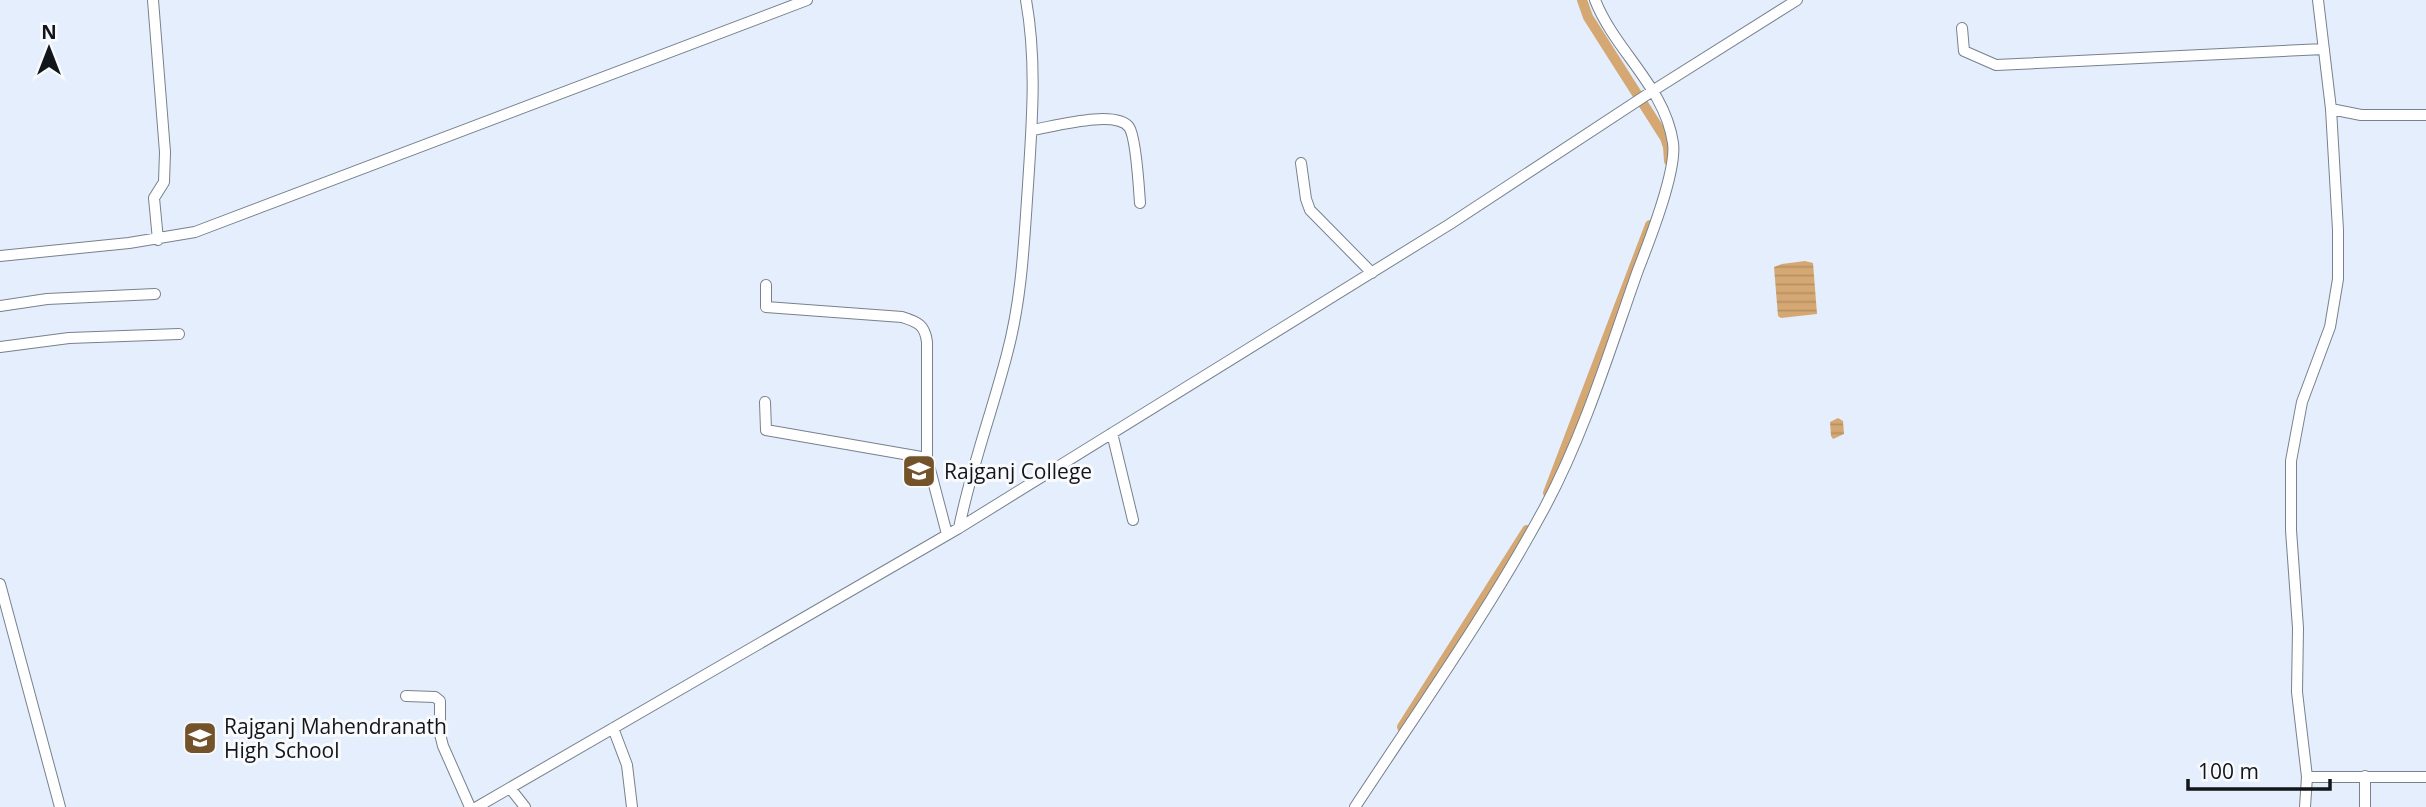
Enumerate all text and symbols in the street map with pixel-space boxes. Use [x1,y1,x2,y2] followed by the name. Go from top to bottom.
[14,14,84,84] north arrow
[41,19,57,45] text: N
[900,452,938,490] school or university icon: Rajganj College
[944,457,1092,485] place label: Rajganj College
[224,712,447,764] place label: Rajganj Mahendranath High School
[181,719,219,757] school or university icon: Rajganj Mahendranath High School
[2188,748,2330,792] scale bar
[2198,757,2259,785] text: 100 m

